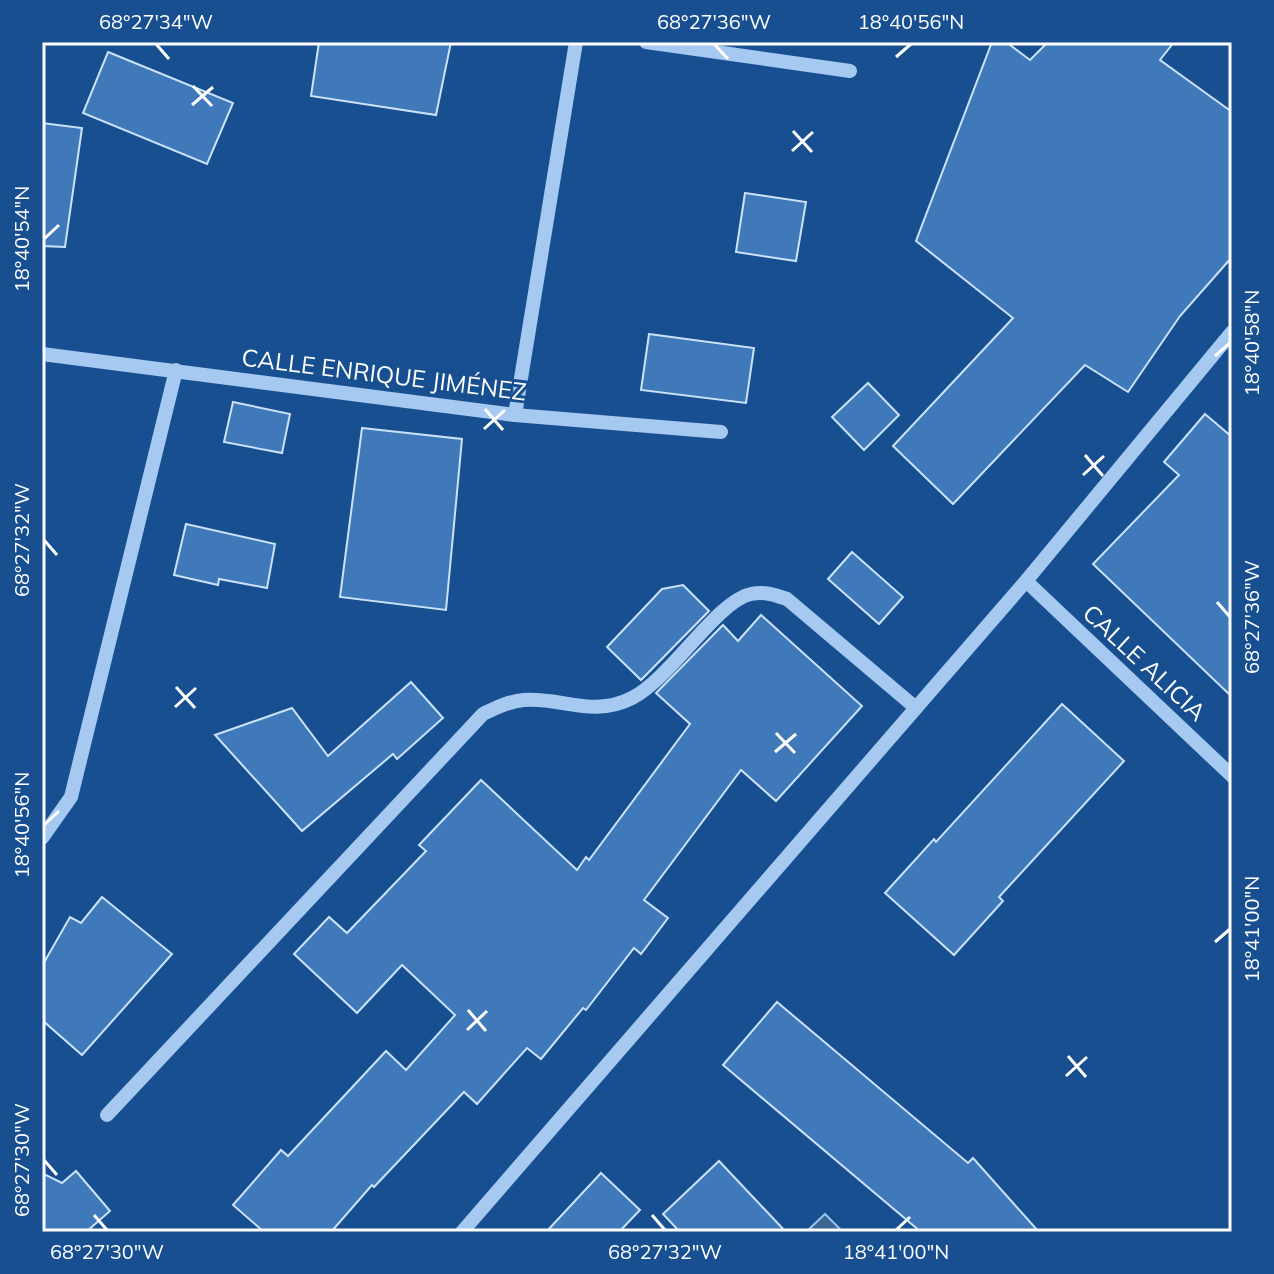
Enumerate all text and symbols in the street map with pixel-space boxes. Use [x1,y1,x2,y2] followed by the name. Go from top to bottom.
[99,9,213,34] text: 68°27'34"W
[657,9,771,34] text: 68°27'36"W
[858,9,964,34] text: 18°40'56"N
[9,186,34,292] text: 18°40'54"N
[1239,290,1264,396] text: 18°40'58"N
[240,342,528,406] street label: CALLE ENRIQUE JIMÉNEZ
[9,483,34,597] text: 68°27'32"W
[1239,560,1264,674] text: 68°27'36"W
[1077,598,1213,727] street label: CALLE ALICIA
[9,772,34,878] text: 18°40'56"N
[1239,876,1264,982] text: 18°41'00"N
[9,1103,34,1217] text: 68°27'30"W
[50,1239,164,1264] text: 68°27'30"W
[608,1239,722,1264] text: 68°27'32"W
[843,1239,949,1264] text: 18°41'00"N

